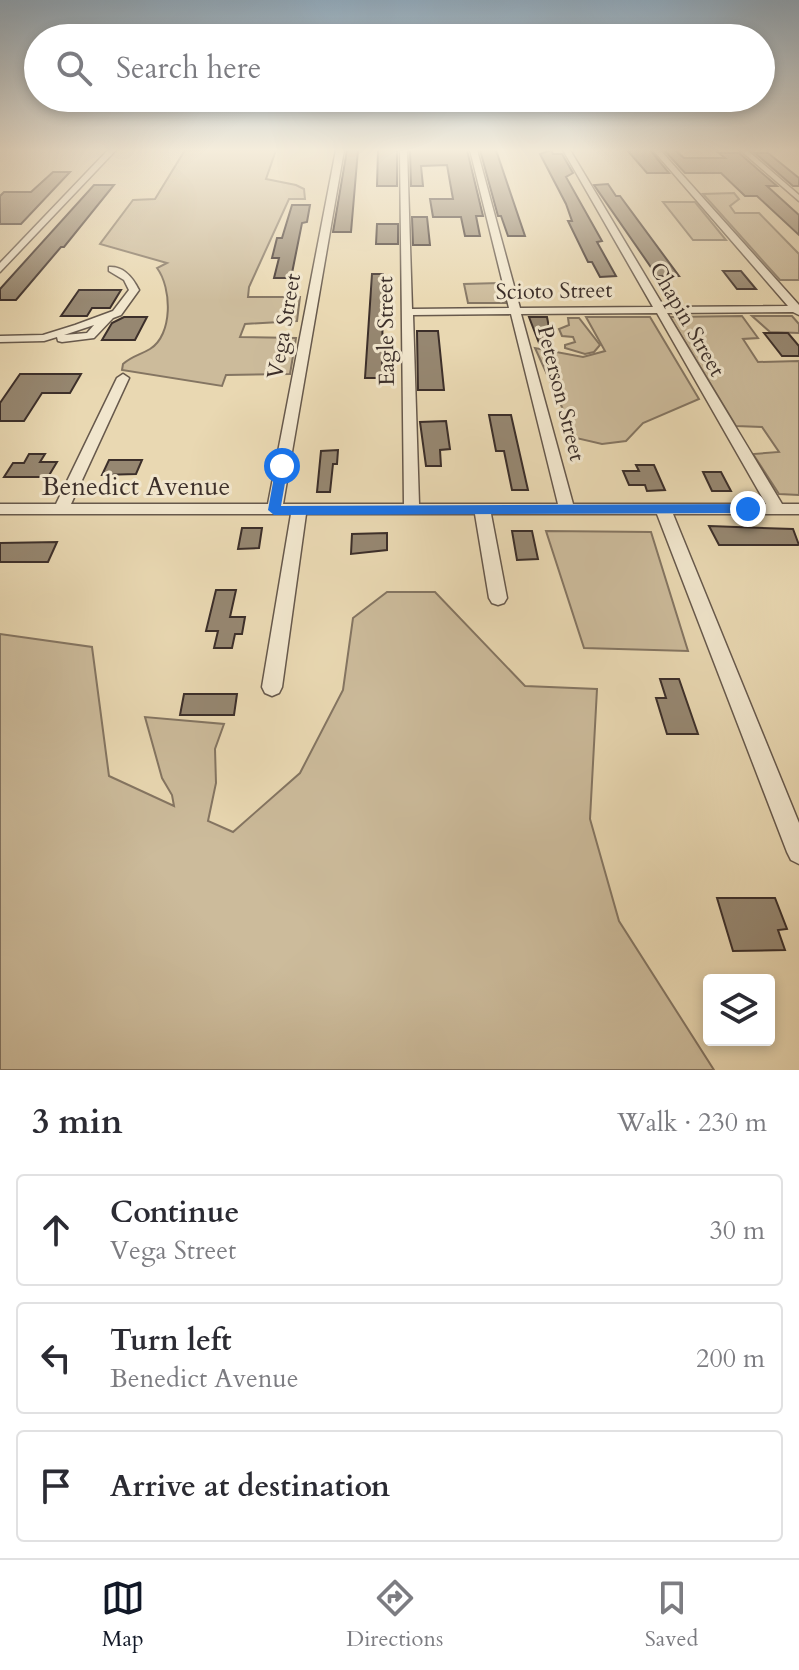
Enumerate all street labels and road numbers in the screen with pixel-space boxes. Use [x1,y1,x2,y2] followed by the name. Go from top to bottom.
[642,257,732,382] street label: Chapin Street
[260,271,308,381] street label: Vega Street
[495,275,613,307] street label: Scioto Street
[370,276,402,386] street label: Eagle Street
[530,322,592,464] street label: Peterson Street
[42,469,230,504] street label: Benedict Avenue

